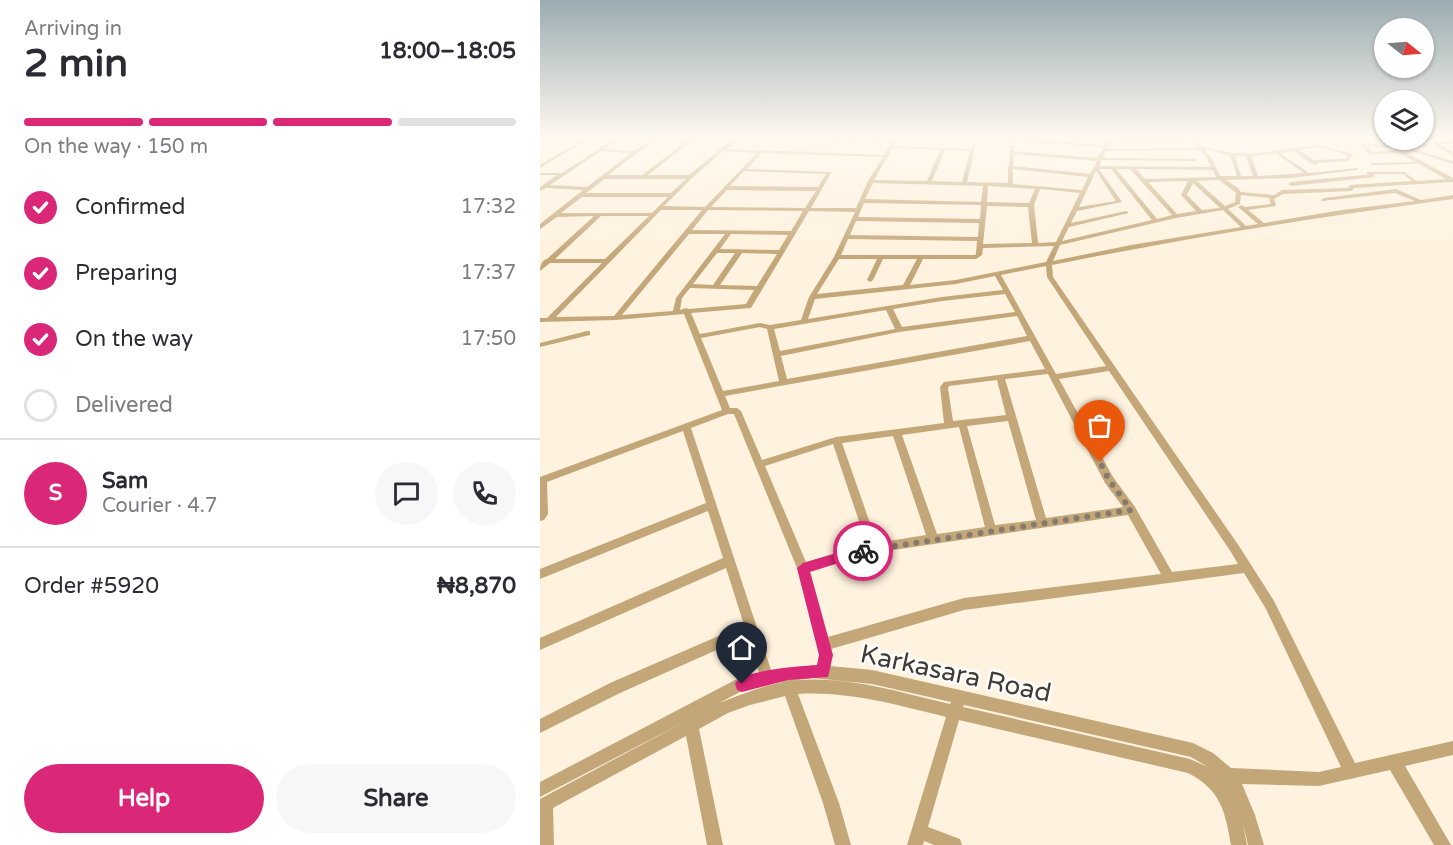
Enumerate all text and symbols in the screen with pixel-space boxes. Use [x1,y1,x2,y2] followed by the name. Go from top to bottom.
[24,17,122,41] text: Arriving in
[1374,18,1434,78] north arrow
[1374,18,1434,150] map controls
[379,38,516,64] text: 18:00–18:05
[24,40,128,87] text: 2 min
[1374,90,1434,150] button: layers
[24,135,208,159] text: On the way · 150 m
[24,191,57,224] icon: check
[75,194,185,220] text: Confirmed
[461,195,516,219] text: 17:32
[24,257,57,290] icon: check
[75,260,178,286] text: Preparing
[461,261,516,285] text: 17:37
[24,323,57,356] icon: check
[75,326,193,352] text: On the way
[461,327,516,351] text: 17:50
[75,392,173,418] text: Delivered
[1074,400,1125,462] pin
[1083,409,1116,442] icon: bag
[375,462,438,525] button: chat
[453,462,516,525] button: phone
[102,468,148,494] text: Sam
[49,480,62,506] text: S
[102,494,217,518] text: Courier · 4.7
[833,521,893,581] courier
[847,535,880,568] icon: bike
[24,573,159,599] text: Order #5920
[437,573,516,599] text: ₦8,870
[716,622,767,684] pin
[725,631,758,664] icon: home
[858,638,1054,709] street label: Karkasara Road
[24,764,264,833] button: Help
[276,764,516,833] button: Share

